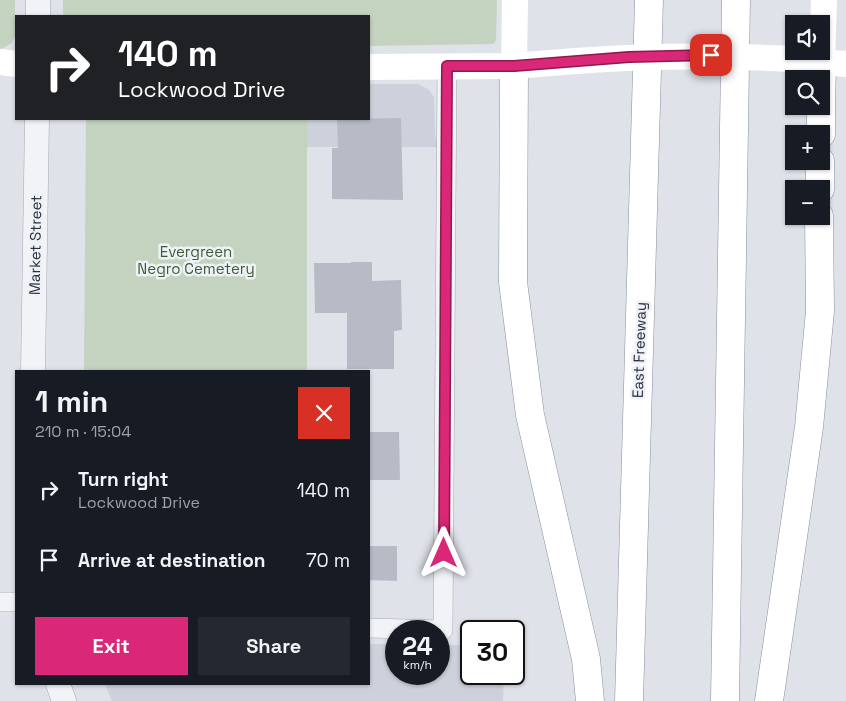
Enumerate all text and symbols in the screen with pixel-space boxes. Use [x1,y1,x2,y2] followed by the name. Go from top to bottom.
[785,15,830,225] map controls
[785,15,830,60] button: sound
[118,32,218,76] text: 140 m
[690,34,732,76] pin
[35,35,100,100] icon: right
[697,41,725,69] icon: arrive
[785,70,830,115] button: search
[118,75,286,103] text: Lockwood Drive
[785,125,830,170] button: +
[785,180,830,225] button: −
[25,195,45,295] street label: Market Street
[137,242,255,278] park label: Evergreen Negro Cemetery
[628,302,650,398] street label: East Freeway
[35,382,108,421] text: 1 min
[298,387,350,439] button: close
[35,421,131,442] text: 210 m · 15:04
[78,467,168,492] text: Turn right
[35,476,63,504] icon: right
[297,478,350,503] text: 140 m
[78,492,200,513] text: Lockwood Drive
[417,526,469,578] position arrow
[35,546,63,574] icon: arrive
[78,548,266,573] text: Arrive at destination
[306,548,350,573] text: 70 m
[35,617,188,675] button: Exit
[198,617,350,675] button: Share
[460,620,525,685] speed limit sign: 30
[402,630,433,662] text: 24
[403,657,432,673] text: km/h

